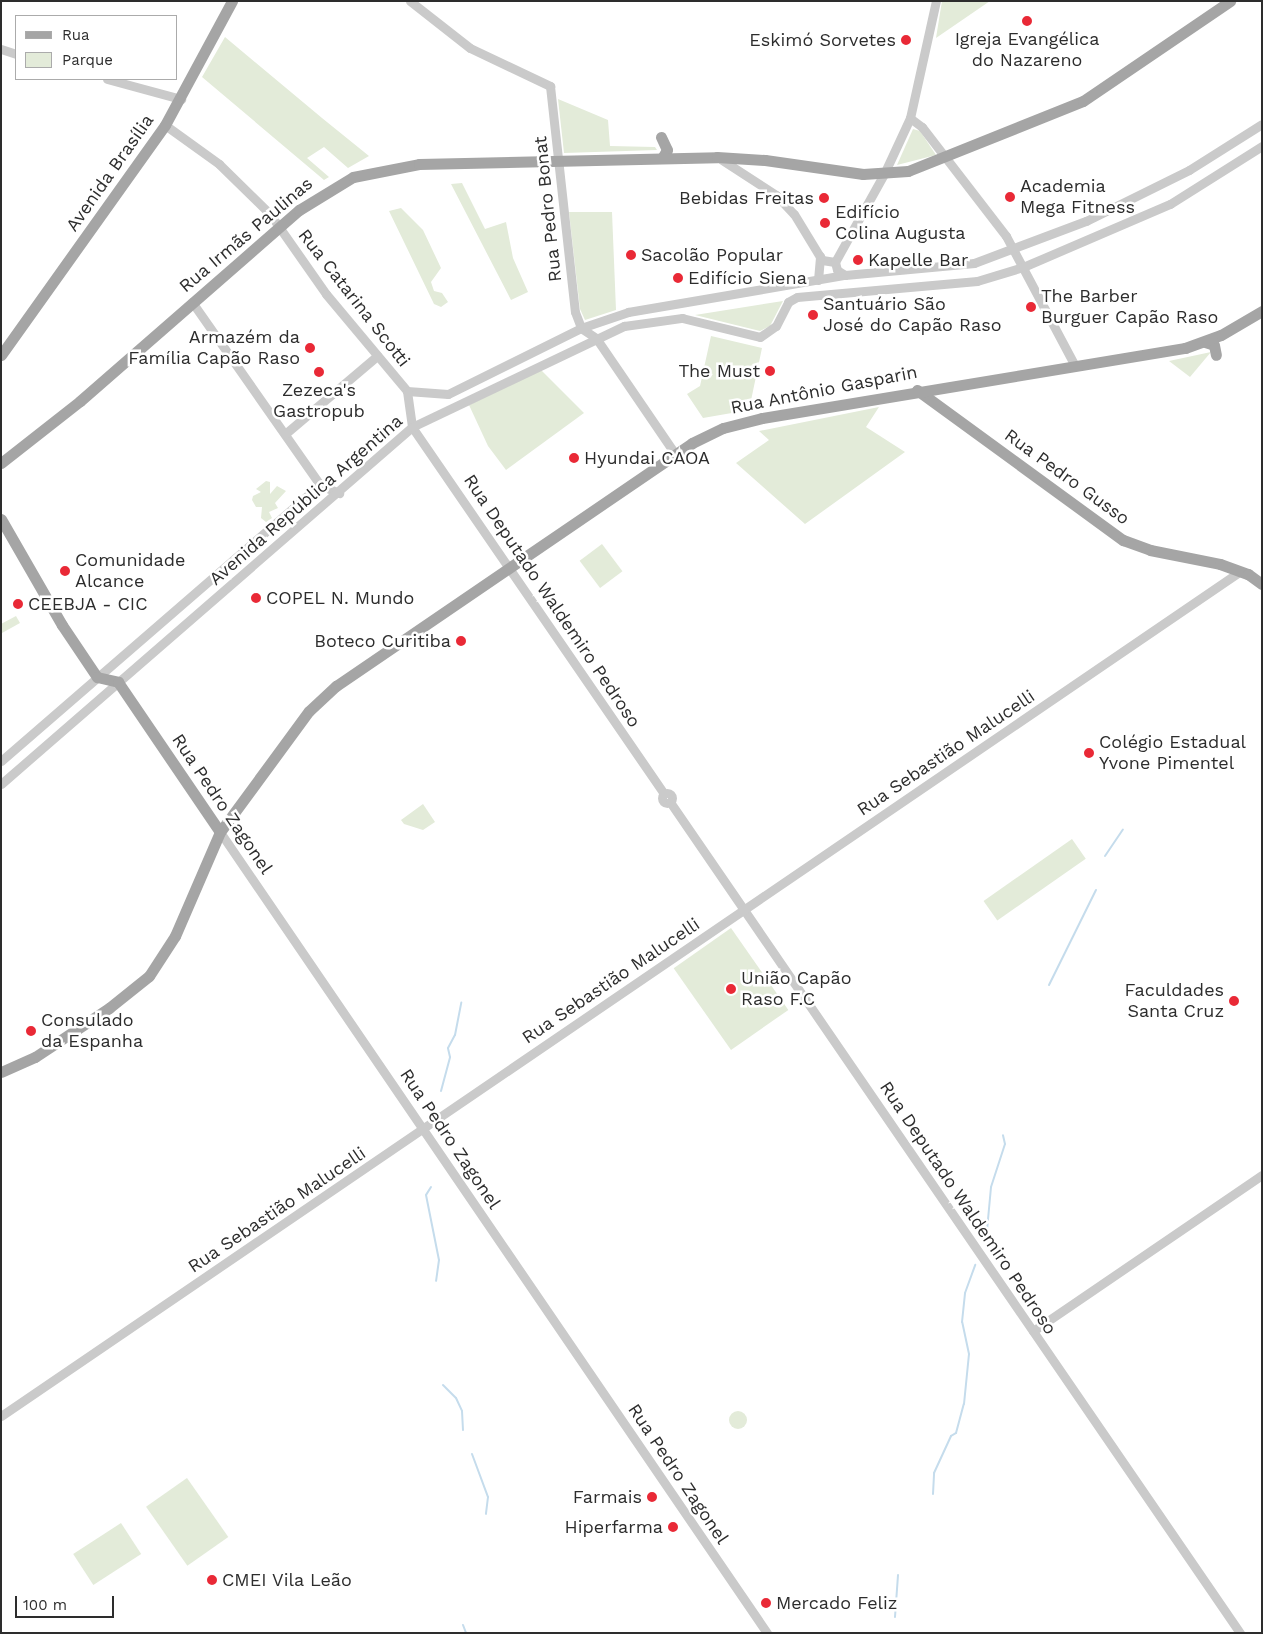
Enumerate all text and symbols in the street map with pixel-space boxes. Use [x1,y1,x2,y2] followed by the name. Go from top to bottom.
[15,15,178,80] legend
[1021,15,1033,27] marker: Igreja Evangélica do Nazareno
[62,26,90,44] text: Rua
[749,29,896,51] place label: Eskimó Sorvetes
[954,29,1100,72] place label: Igreja Evangélica do Nazareno
[900,34,912,46] marker: Eskimó Sorvetes
[62,51,113,69] text: Parque
[61,110,159,236] street label: Avenida Brasília
[530,135,566,283] street label: Rua Pedro Bonat
[175,173,317,297] street label: Rua Irmãs Paulinas
[1020,176,1135,218] place label: Academia Mega Fitness
[679,187,814,209] place label: Bebidas Freitas
[1004,191,1016,203] marker: Academia Mega Fitness
[818,192,830,204] marker: Bebidas Freitas
[835,202,967,244] place label: Edifício Colina Augusta
[819,217,831,229] marker: Edifício Colina Augusta
[293,224,415,372] street label: Rua Catarina Scotti
[641,244,783,266] place label: Sacolão Popular
[625,249,637,261] marker: Sacolão Popular
[868,249,968,271] place label: Kapelle Bar
[852,254,864,266] marker: Kapelle Bar
[688,267,807,289] place label: Edifício Siena
[672,272,684,284] marker: Edifício Siena
[1041,286,1219,328] place label: The Barber Burguer Capão Raso
[823,294,1001,336] place label: Santuário São José do Capão Raso
[1025,301,1037,313] marker: The Barber Burguer Capão Raso
[807,309,819,321] marker: Santuário São José do Capão Raso
[128,327,300,369] place label: Armazém da Família Capão Raso
[304,342,316,354] marker: Armazém da Família Capão Raso
[678,360,760,382] place label: The Must
[728,361,920,419] street label: Rua Antônio Gasparin
[764,365,776,377] marker: The Must
[313,366,325,378] marker: Zezeca's Gastropub
[273,380,365,422] place label: Zezeca's Gastropub
[204,410,408,590] street label: Avenida República Argentina
[1000,424,1134,530] street label: Rua Pedro Gusso
[584,447,710,469] place label: Hyundai CAOA
[568,452,580,464] marker: Hyundai CAOA
[459,470,645,732] street label: Rua Deputado Waldemiro Pedroso
[75,550,185,592] place label: Comunidade Alcance
[59,565,71,577] marker: Comunidade Alcance
[266,587,415,609] place label: COPEL N. Mundo
[250,592,262,604] marker: COPEL N. Mundo
[28,593,148,615] place label: CEEBJA - CIC
[12,598,24,610] marker: CEEBJA - CIC
[314,630,451,652] place label: Boteco Curitiba
[455,635,467,647] marker: Boteco Curitiba
[853,685,1039,821] street label: Rua Sebastião Malucelli
[167,730,277,878] street label: Rua Pedro Zagonel
[1099,732,1246,774] place label: Colégio Estadual Yvone Pimentel
[1083,747,1095,759] marker: Colégio Estadual Yvone Pimentel
[518,913,704,1049] street label: Rua Sebastião Malucelli
[741,968,852,1011] place label: União Capão Raso F.C
[1124,980,1224,1022] place label: Faculdades Santa Cruz
[725,983,737,995] marker: União Capão Raso F.C
[1228,995,1240,1007] marker: Faculdades Santa Cruz
[41,1010,144,1052] place label: Consulado da Espanha
[25,1025,37,1037] marker: Consulado da Espanha
[395,1065,505,1213] street label: Rua Pedro Zagonel
[875,1077,1061,1339] street label: Rua Deputado Waldemiro Pedroso
[184,1142,370,1278] street label: Rua Sebastião Malucelli
[623,1400,733,1548] street label: Rua Pedro Zagonel
[573,1486,642,1508] place label: Farmais
[646,1491,658,1503] marker: Farmais
[565,1516,663,1538] place label: Hiperfarma
[667,1521,679,1533] marker: Hiperfarma
[222,1569,353,1591] place label: CMEI Vila Leão
[206,1574,218,1586] marker: CMEI Vila Leão
[18,1586,116,1618] scale bar
[776,1592,897,1614] place label: Mercado Feliz
[23,1596,67,1614] text: 100 m
[760,1597,772,1609] marker: Mercado Feliz

